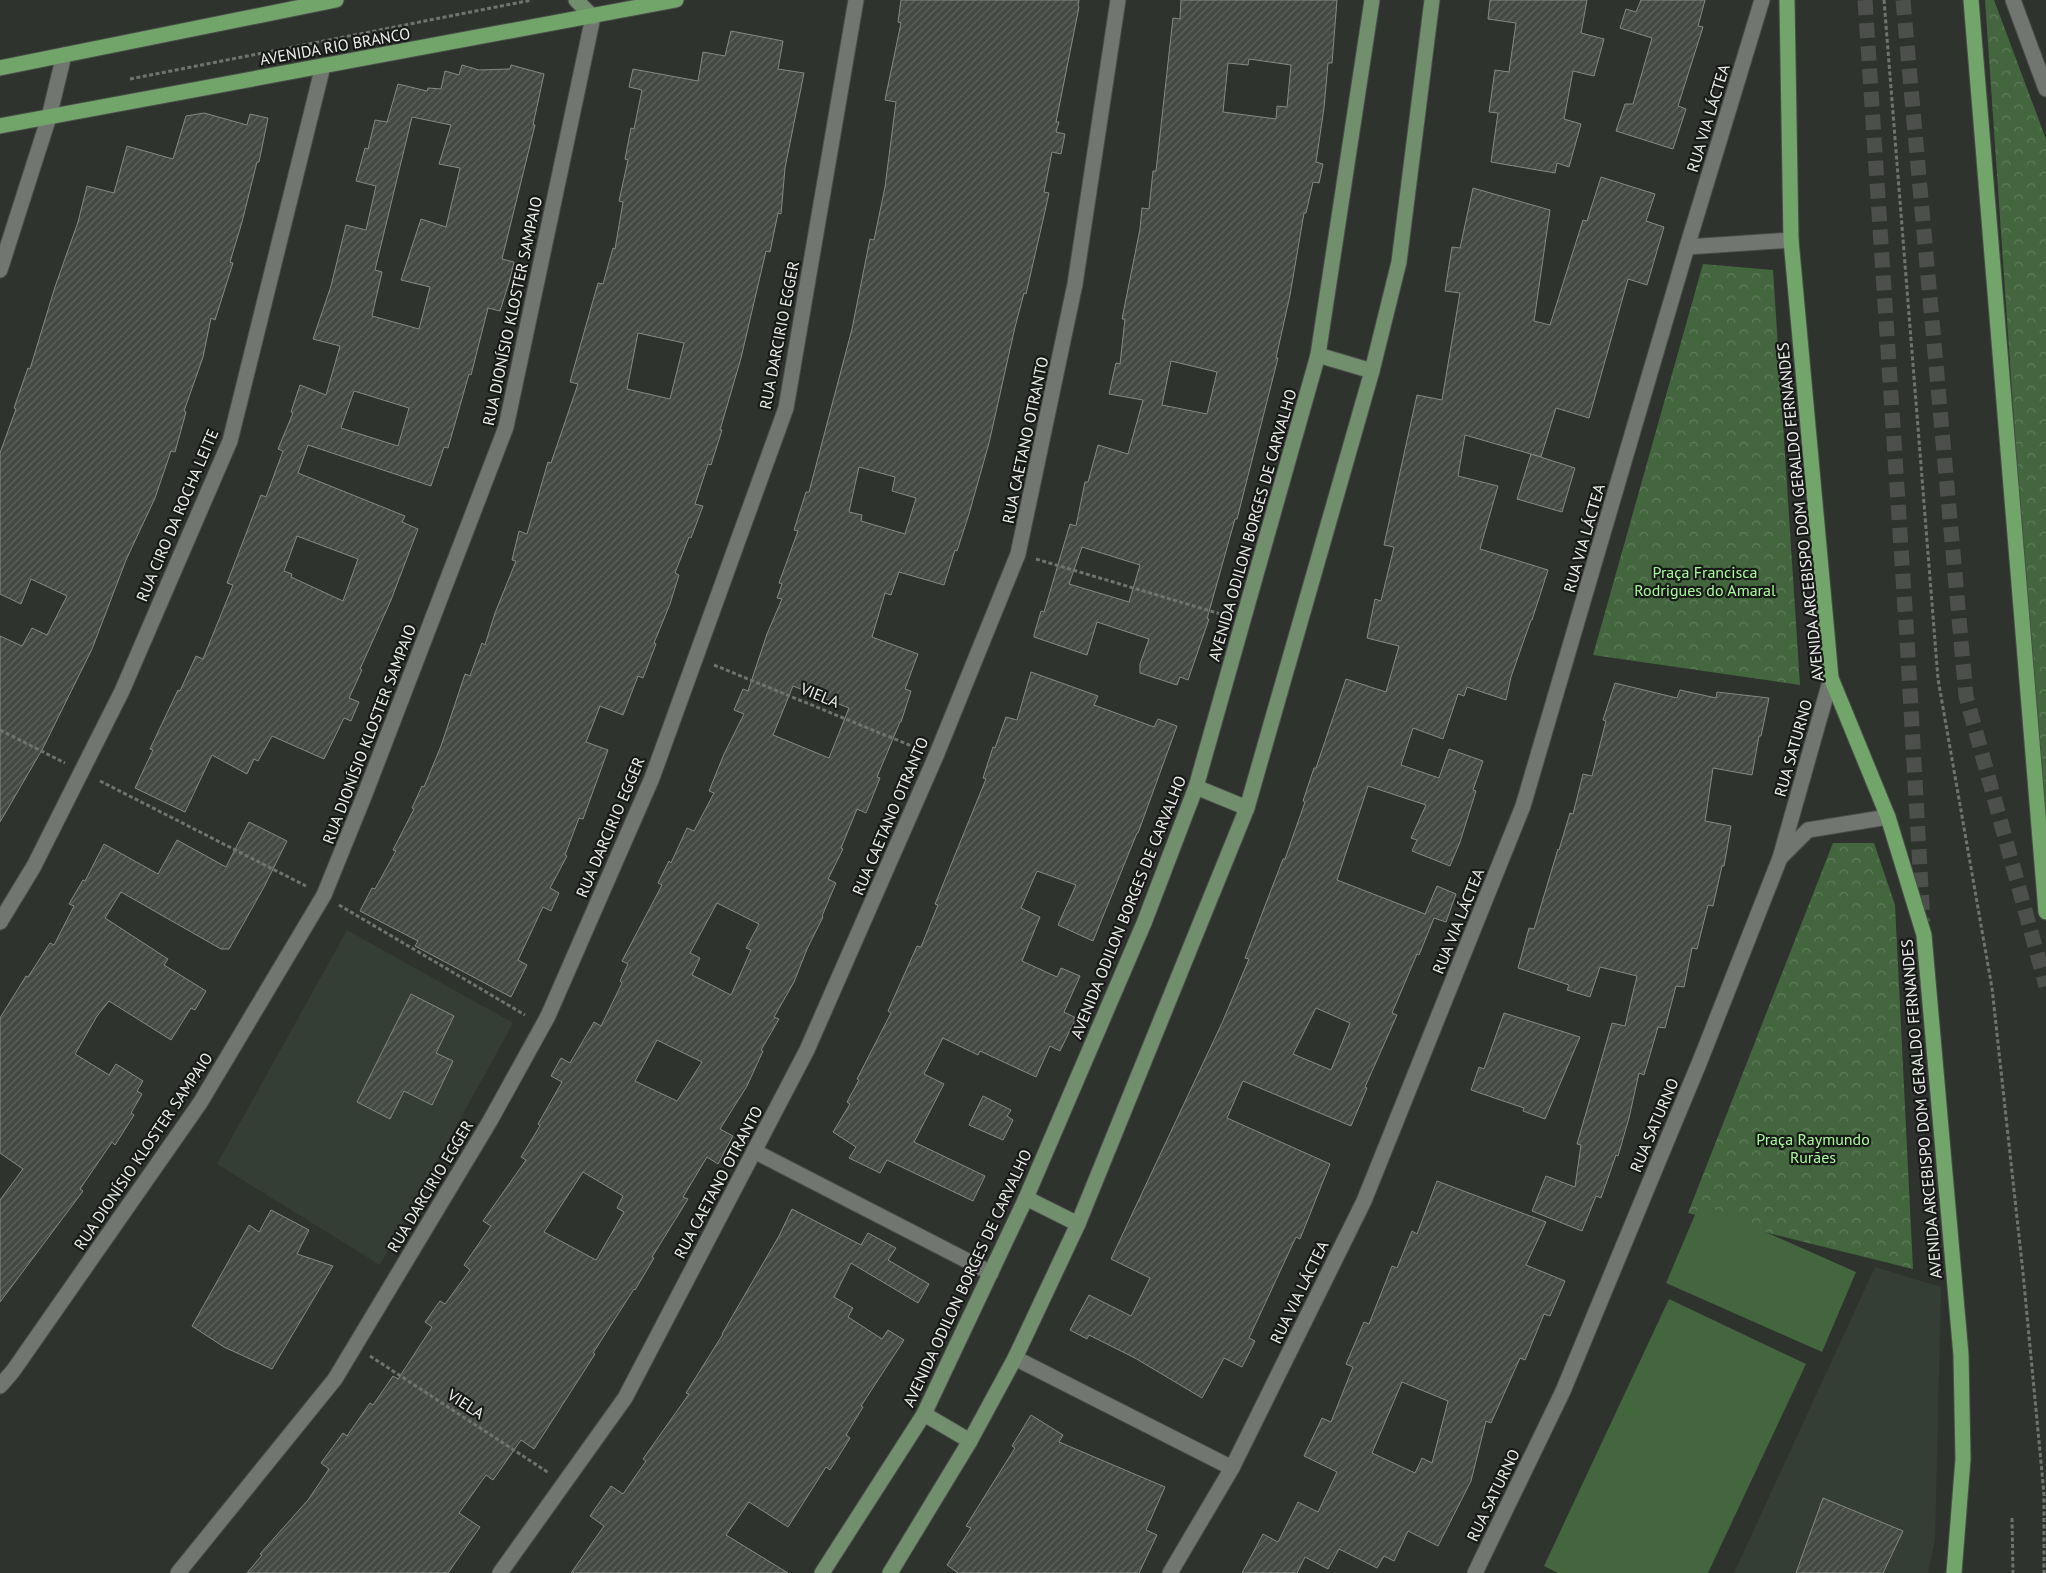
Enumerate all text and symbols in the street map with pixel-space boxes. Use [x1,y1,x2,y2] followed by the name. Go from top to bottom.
[258,23,412,69] street label: AVENIDA RIO BRANCO
[1682,61,1734,174] street label: RUA VIA LÁCTEA
[478,194,546,427] street label: RUA DIONÍSIO KLOSTER SAMPAIO
[755,259,803,411] street label: RUA DARCIRIO EGGER
[1772,342,1828,682] street label: AVENIDA ARCEBISPO DOM GERALDO FERNANDES
[998,355,1052,525] street label: RUA CAETANO OTRANTO
[1204,387,1301,663] street label: AVENIDA ODILON BORGES DE CARVALHO
[132,426,222,604] street label: RUA CIRO DA ROCHA LEITE
[1559,481,1609,595] street label: RUA VIA LÁCTEA
[1634,562,1776,600] park label: Praça Francisca Rodrigues do Amaral
[318,621,420,847] street label: RUA DIONÍSIO KLOSTER SAMPAIO
[797,678,843,712] street label: VIELA
[1770,697,1816,799] street label: RUA SATURNO
[848,734,932,898] street label: RUA CAETANO OTRANTO
[571,754,649,900] street label: RUA DARCIRIO EGGER
[1066,772,1190,1042] street label: AVENIDA ODILON BORGES DE CARVALHO
[1428,865,1488,977] street label: RUA VIA LÁCTEA
[1896,939,1946,1279] street label: AVENIDA ARCEBISPO DOM GERALDO FERNANDES
[69,1048,217,1254] street label: RUA DIONÍSIO KLOSTER SAMPAIO
[1625,1075,1683,1175] street label: RUA SATURNO
[669,1102,767,1262] street label: RUA CAETANO OTRANTO
[383,1116,477,1256] street label: RUA DARCIRIO EGGER
[1756,1129,1870,1167] park label: Praça Raymundo Rurães
[898,1146,1036,1410] street label: AVENIDA ODILON BORGES DE CARVALHO
[1265,1237,1333,1347] street label: RUA VIA LÁCTEA
[443,1384,489,1424] street label: VIELA
[1462,1446,1524,1544] street label: RUA SATURNO

